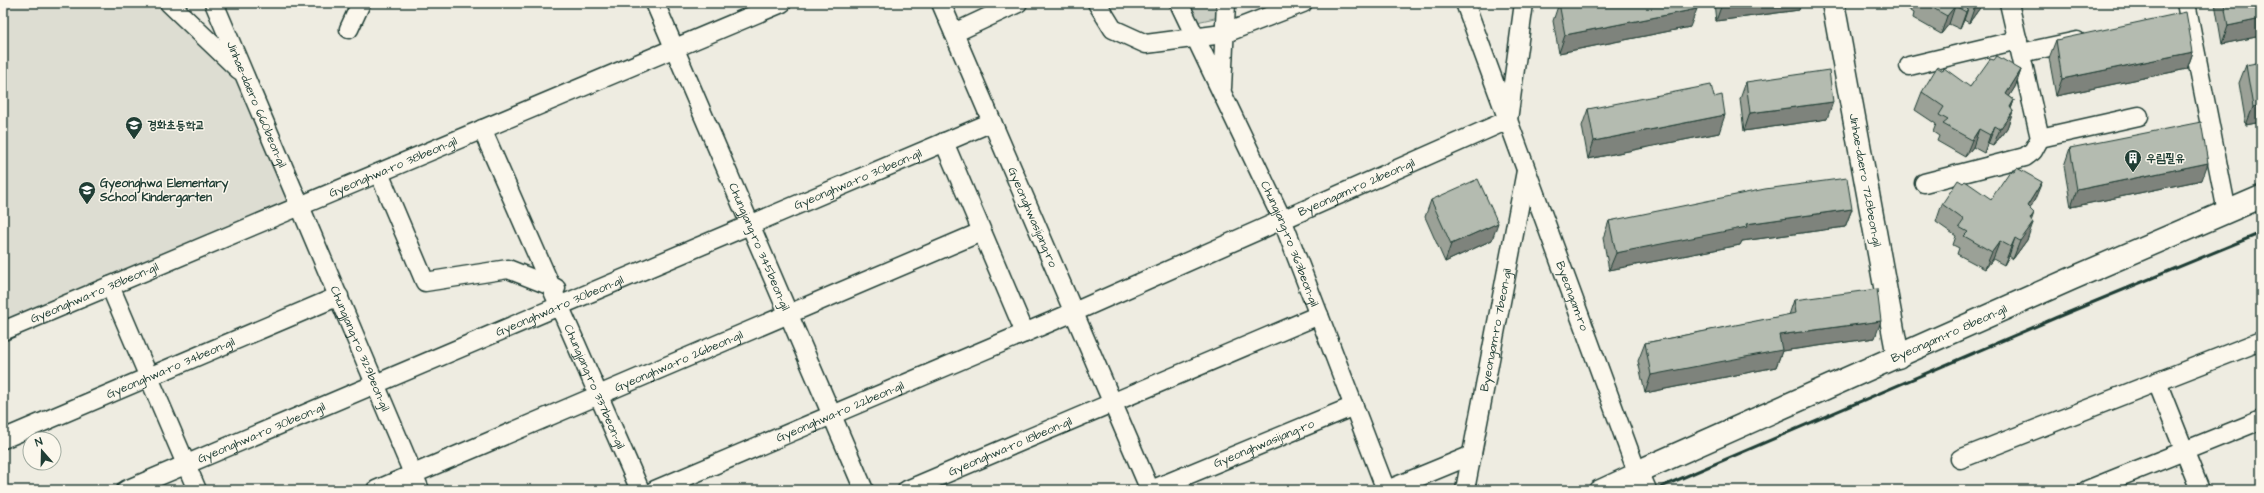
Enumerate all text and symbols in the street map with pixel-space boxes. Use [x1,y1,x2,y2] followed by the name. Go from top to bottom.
[223,38,291,170] street label: Jinhae-daero 660beon-gil
[1845,112,1886,248] street label: Jinhae-daero 728beon-gil
[124,115,144,140] school or university icon: 경화초등학교
[147,117,205,134] place label: 경화초등학교
[326,132,460,201] street label: Gyeonghwa-ro 38beon-gil
[791,144,924,214] street label: Gyeonghwa-ro 30beon-gil
[2123,148,2143,173] building icon: 우림필유
[2146,150,2185,167] place label: 우림필유
[1295,154,1418,220] street label: Byeongam-ro 21beon-gil
[1004,164,1062,270] street label: Gyeonghwasijang-ro
[99,175,229,208] place label: Gyeonghwa Elementary School Kindergarten
[1256,178,1323,309] street label: Chungjang-ro 363beon-gil
[77,180,97,205] school or university icon: Gyeonghwa Elementary School Kindergarten
[725,180,794,313] street label: Chungjang-ro 345beon-gil
[28,258,161,327] street label: Gyeonghwa-ro 38beon-gil
[1552,259,1593,333] street label: Byeongam-ro
[1476,267,1516,393] street label: Byeongam-ro 7beon-gil
[493,271,626,340] street label: Gyeonghwa-ro 30beon-gil
[326,283,394,414] street label: Chungjang-ro 329beon-gil
[1888,300,2010,367] street label: Byeongam-ro 8beon-gil
[560,321,629,451] street label: Chungjang-ro 337beon-gil
[612,326,746,396] street label: Gyeonghwa-ro 26beon-gil
[104,333,237,403] street label: Gyeonghwa-ro 34beon-gil
[773,377,907,446] street label: Gyeonghwa-ro 22beon-gil
[195,398,328,467] street label: Gyeonghwa-ro 30beon-gil
[946,412,1075,480] street label: Gyeonghwa-ro 18beon-gil
[1211,415,1317,472] street label: Gyeonghwasijang-ro
[22,431,62,471] north arrow
[33,434,45,450] text: N

